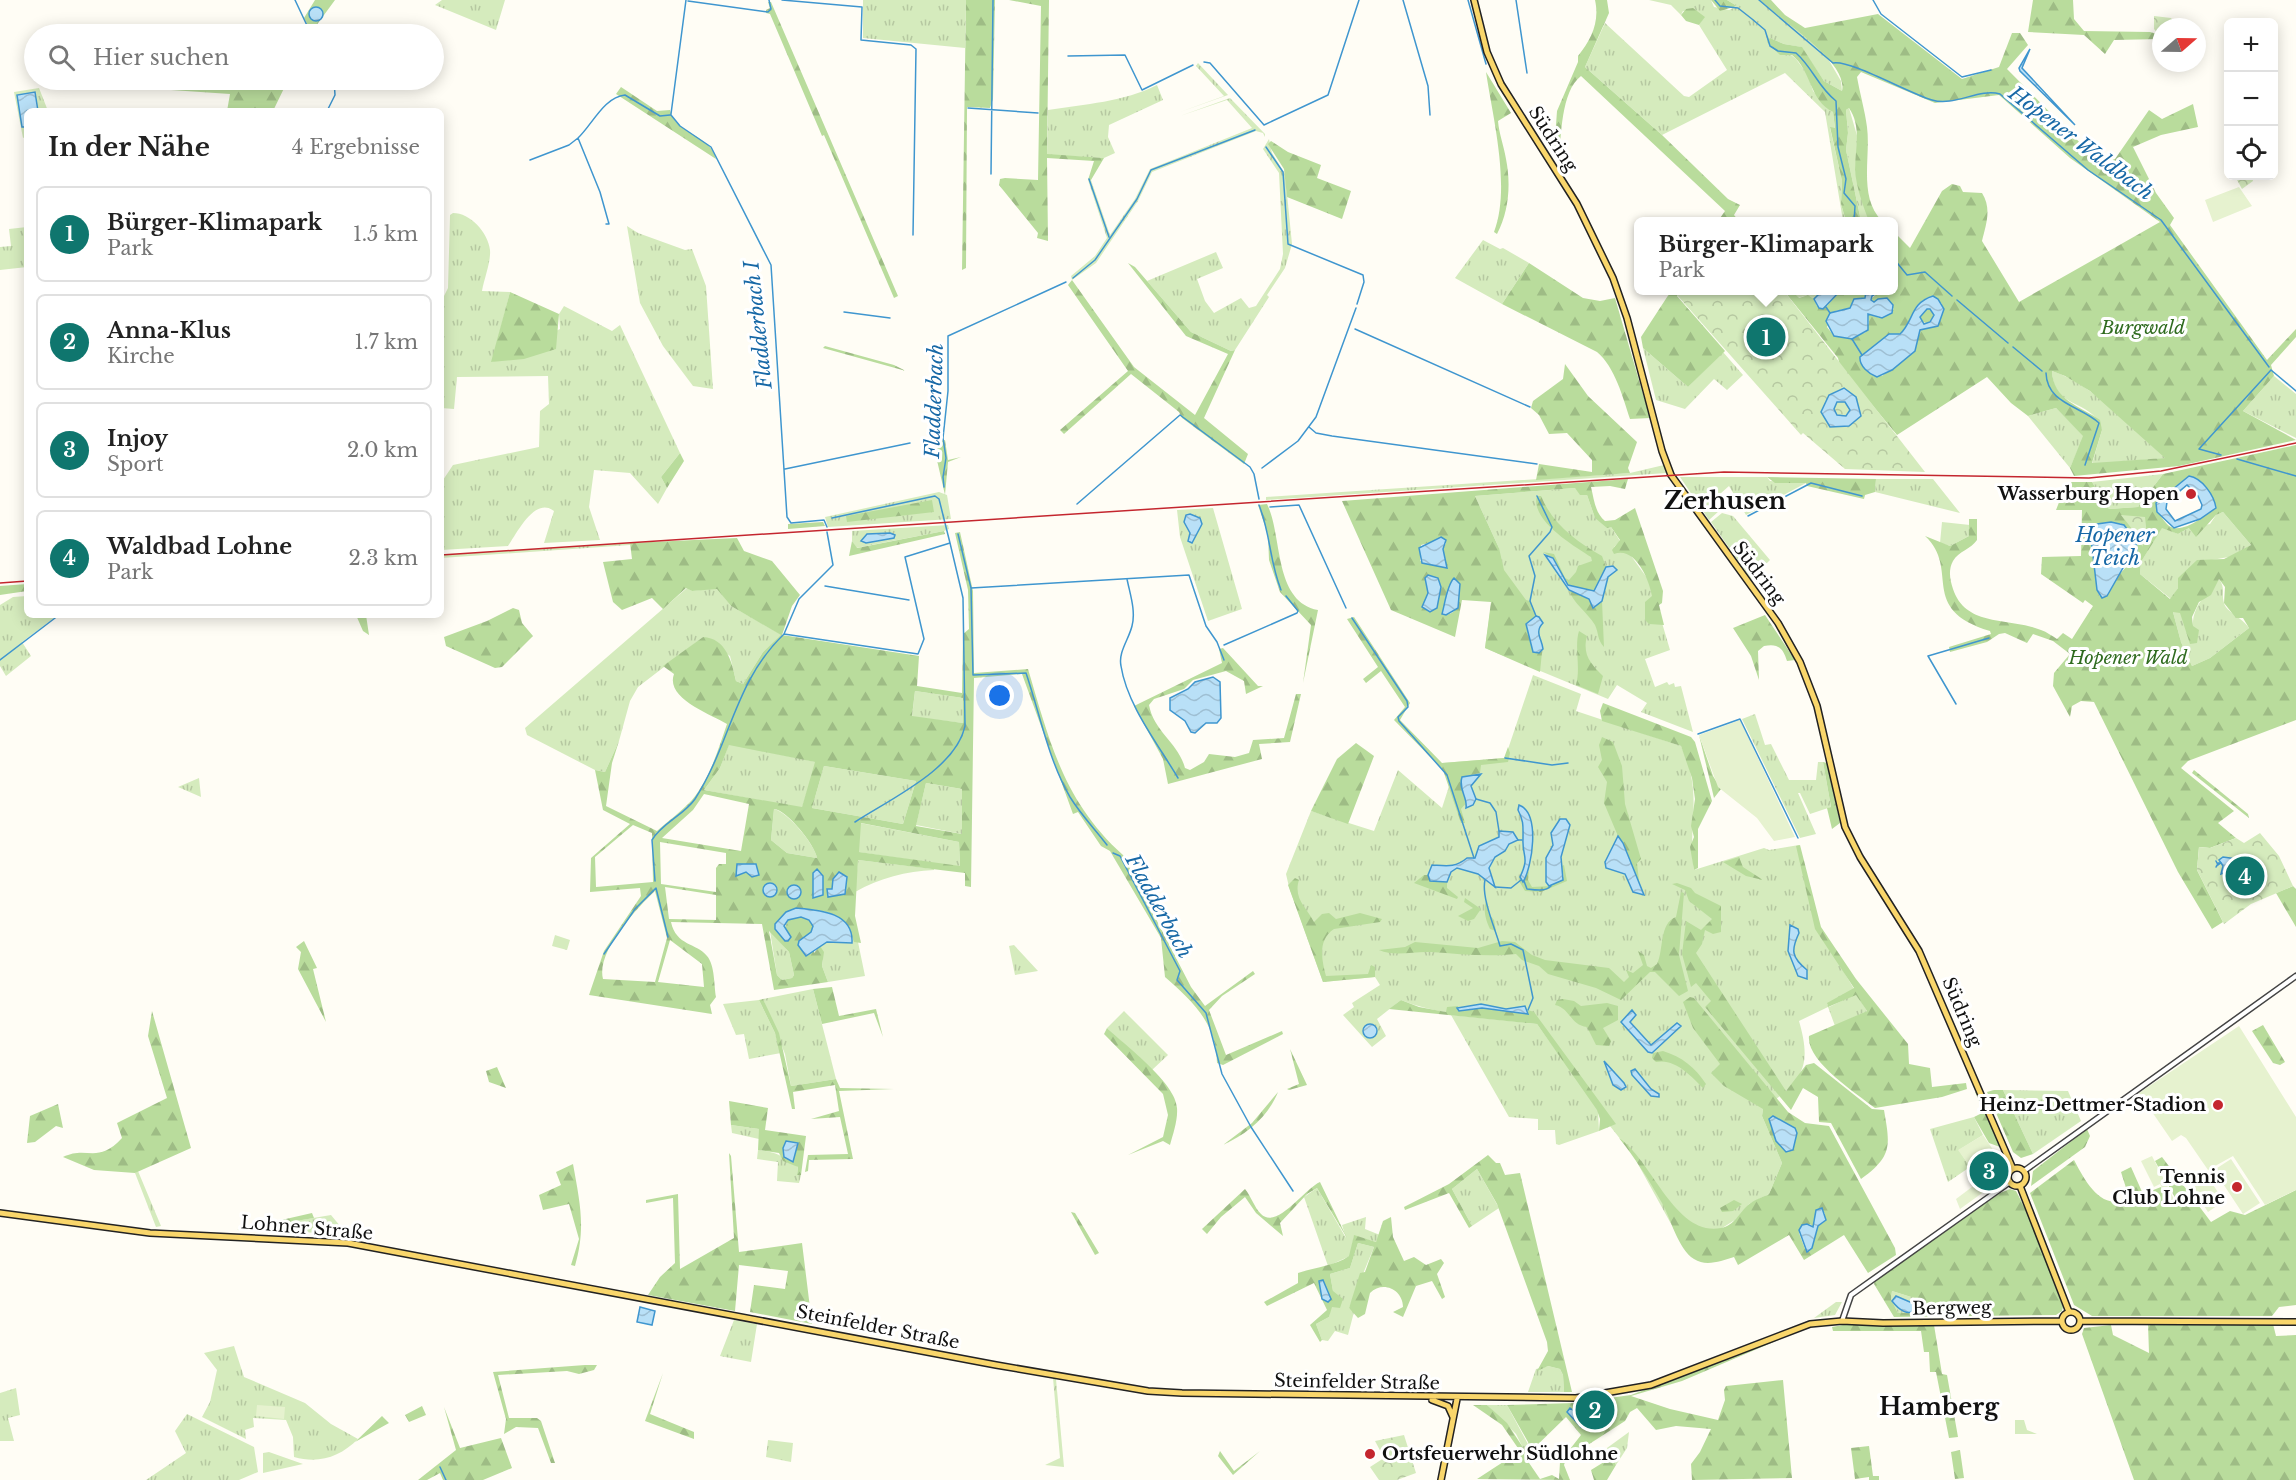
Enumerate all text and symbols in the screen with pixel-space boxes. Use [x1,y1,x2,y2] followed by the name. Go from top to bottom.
[2152,18,2206,72] north arrow
[2224,18,2278,180] map controls
[2224,18,2278,72] button: +
[24,24,444,90] search box
[45,41,78,74] icon: search
[93,44,229,71] text: Hier suchen
[2224,72,2278,126] button: −
[2003,80,2158,205] water label: Hopener Waldbach
[1524,102,1582,176] street label: Südring
[2224,126,2278,180] button: locate
[48,131,210,163] text: In der Nähe
[292,135,420,159] text: 4 Ergebnisse
[107,209,322,236] text: Bürger-Klimapark
[1634,217,1898,295] popup
[65,222,74,246] text: 1
[353,222,418,246] text: 1.5 km
[1658,231,1874,258] text: Bürger-Klimapark
[107,236,153,260] text: Park
[739,258,777,391] water label: Fladderbach I
[1658,258,1705,282] text: Park
[1746,314,1786,360] pin: 1
[107,317,231,344] text: Anna-Klus
[2100,317,2185,339] park label: Burgwald
[63,330,76,354] text: 2
[354,330,418,354] text: 1.7 km
[920,343,948,460] water label: Fladderbach
[107,344,175,368] text: Kirche
[107,425,168,452] text: Injoy
[63,438,76,462] text: 3
[347,438,418,462] text: 2.0 km
[107,452,164,476] text: Sport
[1997,483,2179,505] place label: Wasserburg Hopen
[1664,486,1787,515] district label: Zerhusen
[2184,487,2198,501] marker: Wasserburg Hopen
[2074,523,2155,570] water label: Hopener Teich
[107,533,292,560] text: Waldbad Lohne
[1728,537,1790,609] street label: Südring
[63,546,76,570] text: 4
[349,546,418,570] text: 2.3 km
[107,560,153,584] text: Park
[2067,647,2188,669] park label: Hopener Wald
[985,681,1014,710] your location
[1120,849,1197,962] water label: Fladderbach
[2226,854,2264,898] pin: 4
[1937,974,1987,1050] street label: Südring
[1980,1094,2206,1116] place label: Heinz-Dettmer-Stadion
[2211,1098,2225,1112] marker: Heinz-Dettmer-Stadion
[1970,1148,2008,1194] pin: 3
[2112,1166,2225,1209] place label: Tennis Club Lohne
[2230,1180,2244,1194] marker: Tennis Club Lohne
[240,1211,374,1245] street label: Lohner Straße
[1912,1296,1992,1320] street label: Bergweg
[795,1300,961,1354] street label: Steinfelder Straße
[1274,1370,1440,1394] street label: Steinfelder Straße
[1576,1388,1614,1432] pin: 2
[1879,1392,2000,1421] district label: Hamberg
[1382,1443,1618,1465] place label: Ortsfeuerwehr Südlohne
[1363,1447,1377,1461] marker: Ortsfeuerwehr Südlohne

